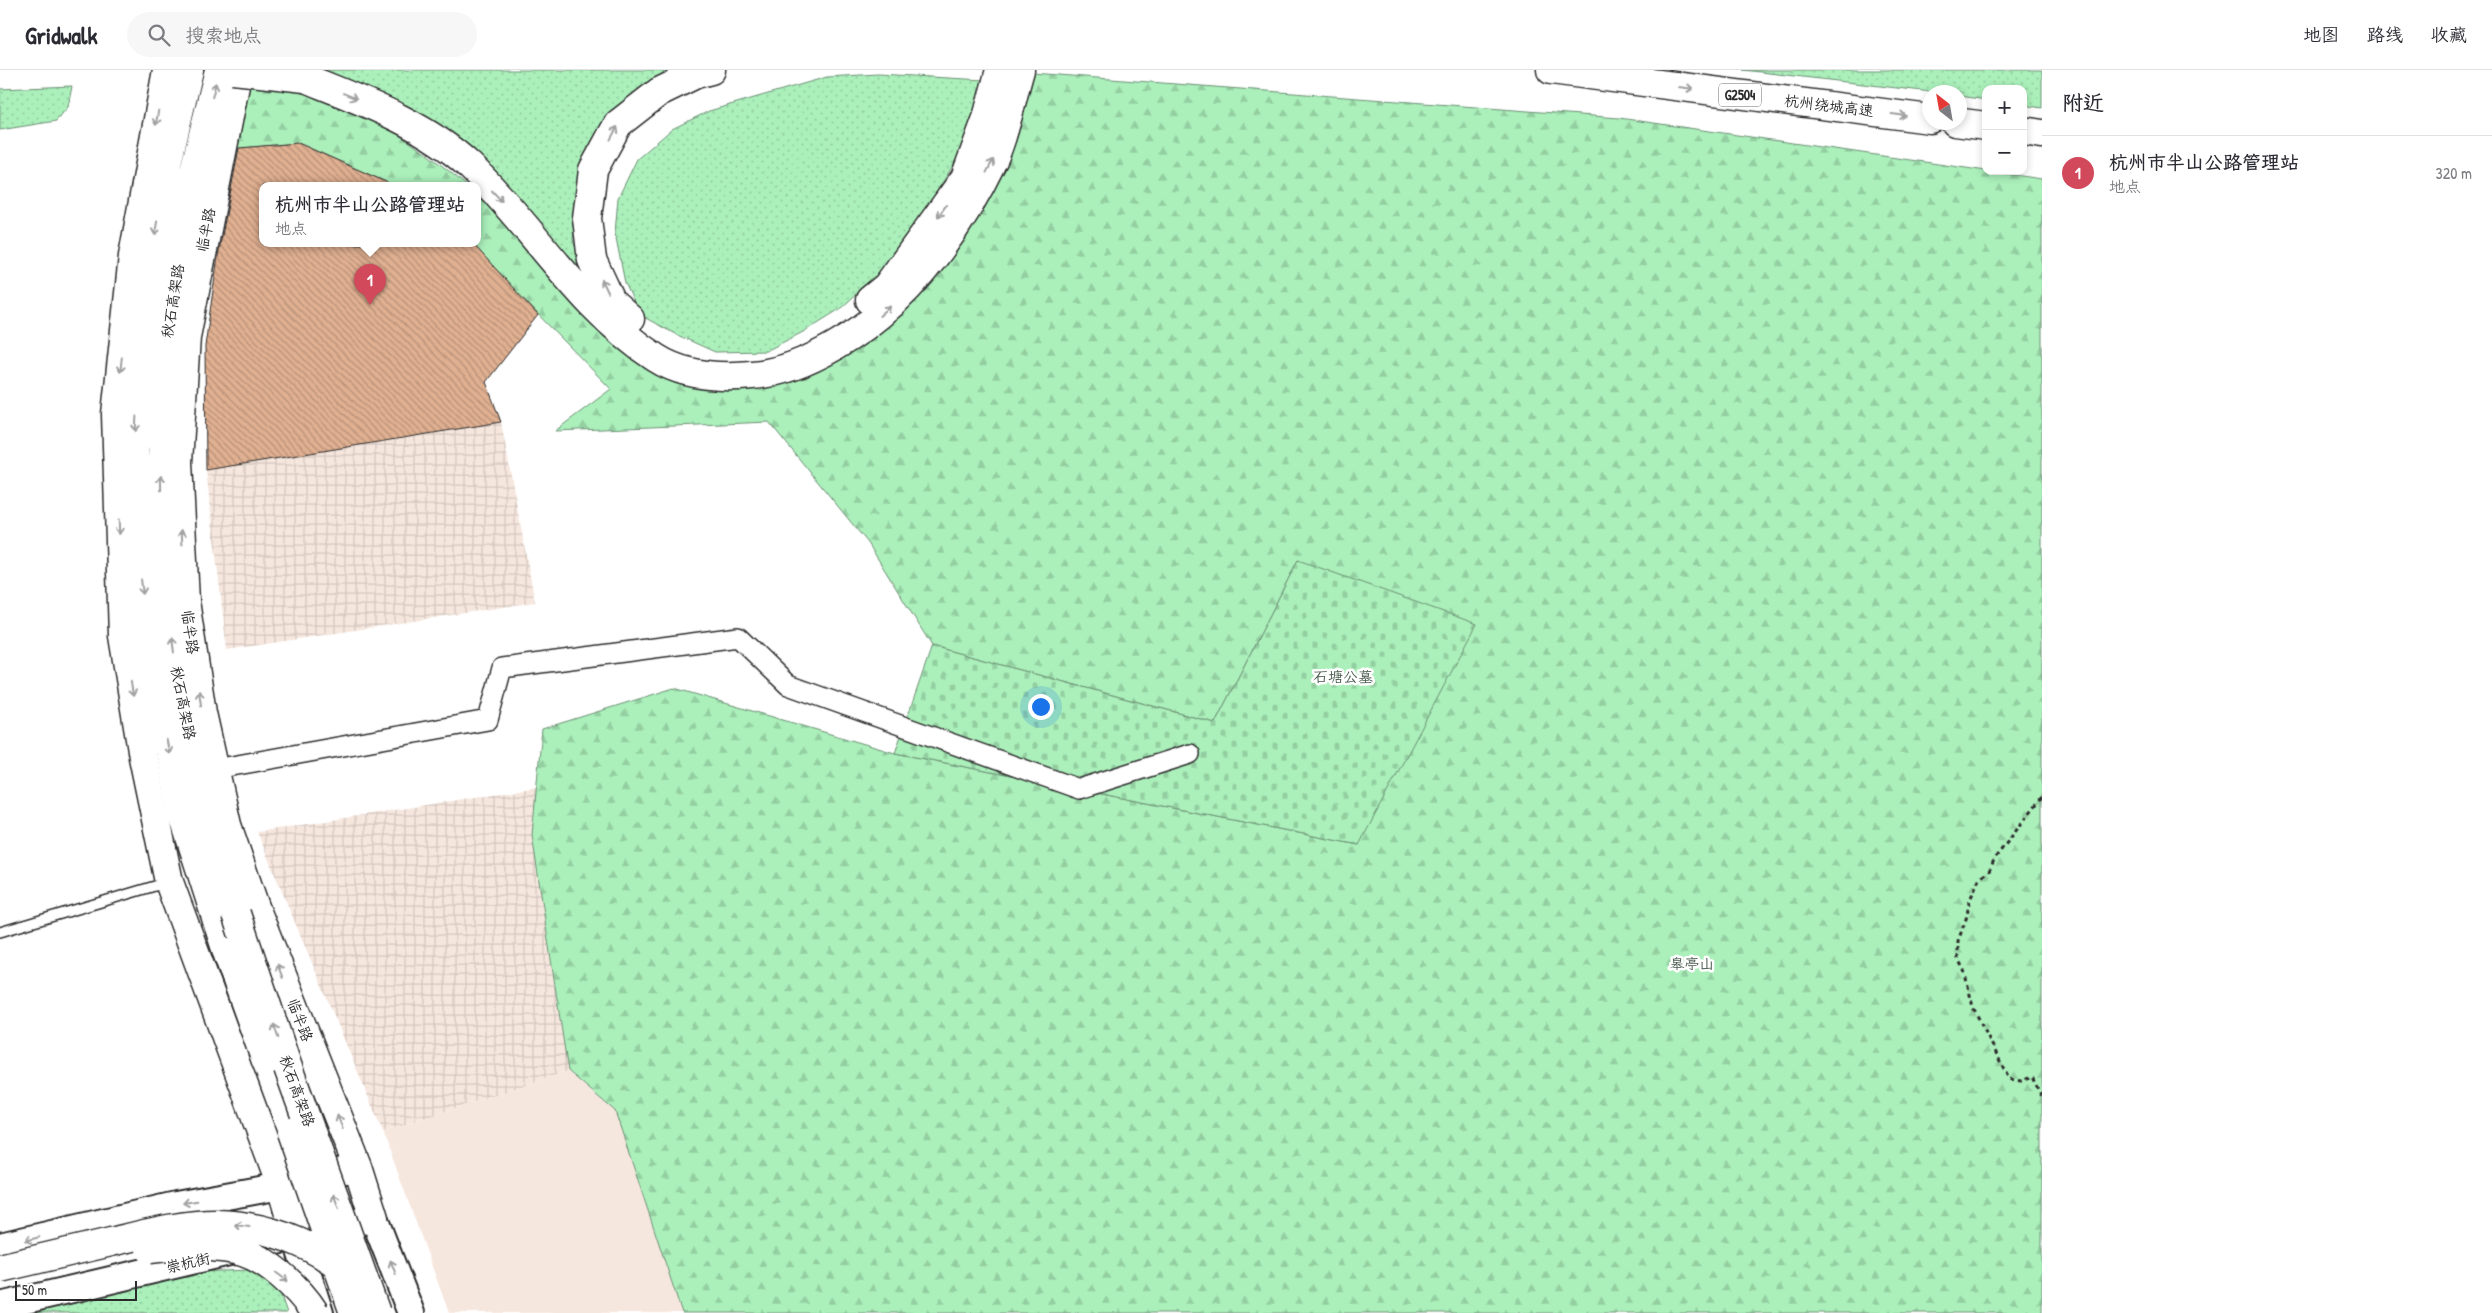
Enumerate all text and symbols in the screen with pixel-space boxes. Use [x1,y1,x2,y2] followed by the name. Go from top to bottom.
[127,12,477,57] search box
[25,19,97,51] text: Gridwalk
[145,21,173,49] icon: search
[185,22,261,48] text: 搜索地点
[2303,22,2339,47] text: 地图
[2367,22,2403,47] text: 路线
[2431,22,2467,47] text: 收藏
[210,83,219,99] one-way arrow
[1678,83,1694,93] one-way arrow
[1719,84,1761,106] road number: G2504
[1922,85,1967,130] north arrow
[1982,85,2027,175] map controls
[1982,85,2027,130] button: +
[2062,88,2104,117] text: 附近
[1783,90,1875,121] street label: 杭州绕城高速
[342,92,357,102] one-way arrow
[152,109,162,125] one-way arrow
[1891,110,1907,120] one-way arrow
[609,125,619,140] one-way arrow
[1982,130,2027,175] button: −
[2109,149,2299,175] text: 杭州市半山公路管理站
[985,159,995,174] one-way arrow
[2075,162,2081,184] text: 1
[2436,162,2472,184] text: 320 m
[2109,175,2141,197] text: 地点
[259,182,481,247] popup
[491,189,503,202] one-way arrow
[275,191,465,217] text: 杭州市半山公路管理站
[937,203,947,217] one-way arrow
[191,206,220,254] street label: 临半路
[275,217,307,239] text: 地点
[151,220,161,236] one-way arrow
[156,262,189,340] street label: 秋石高架路
[354,264,386,305] pin: 1
[599,279,609,294] one-way arrow
[879,305,892,317] one-way arrow
[116,357,126,373] one-way arrow
[131,416,140,432] one-way arrow
[157,476,166,492] one-way arrow
[114,518,124,535] one-way arrow
[178,529,187,545] one-way arrow
[137,578,147,594] one-way arrow
[177,608,204,656] street label: 临半路
[168,638,178,654] one-way arrow
[166,664,201,742] street label: 秋石高架路
[1313,666,1373,687] park label: 石塘公墓
[127,680,137,696] one-way arrow
[194,690,204,706] one-way arrow
[1028,694,1054,720] your location
[164,739,174,755] one-way arrow
[1669,953,1715,974] park label: 皋亭山
[275,963,284,978] one-way arrow
[283,995,318,1045] street label: 临半路
[271,1024,280,1040] one-way arrow
[275,1052,320,1130] street label: 秋石高架路
[335,1115,344,1130] one-way arrow
[331,1194,340,1209] one-way arrow
[183,1198,199,1208] one-way arrow
[234,1221,250,1231] one-way arrow
[24,1235,40,1244] one-way arrow
[164,1247,212,1278] street label: 崇杭街
[388,1260,397,1276] one-way arrow
[275,1272,289,1282] one-way arrow
[15,1278,138,1301] scale bar
[22,1280,47,1299] text: 50 m

